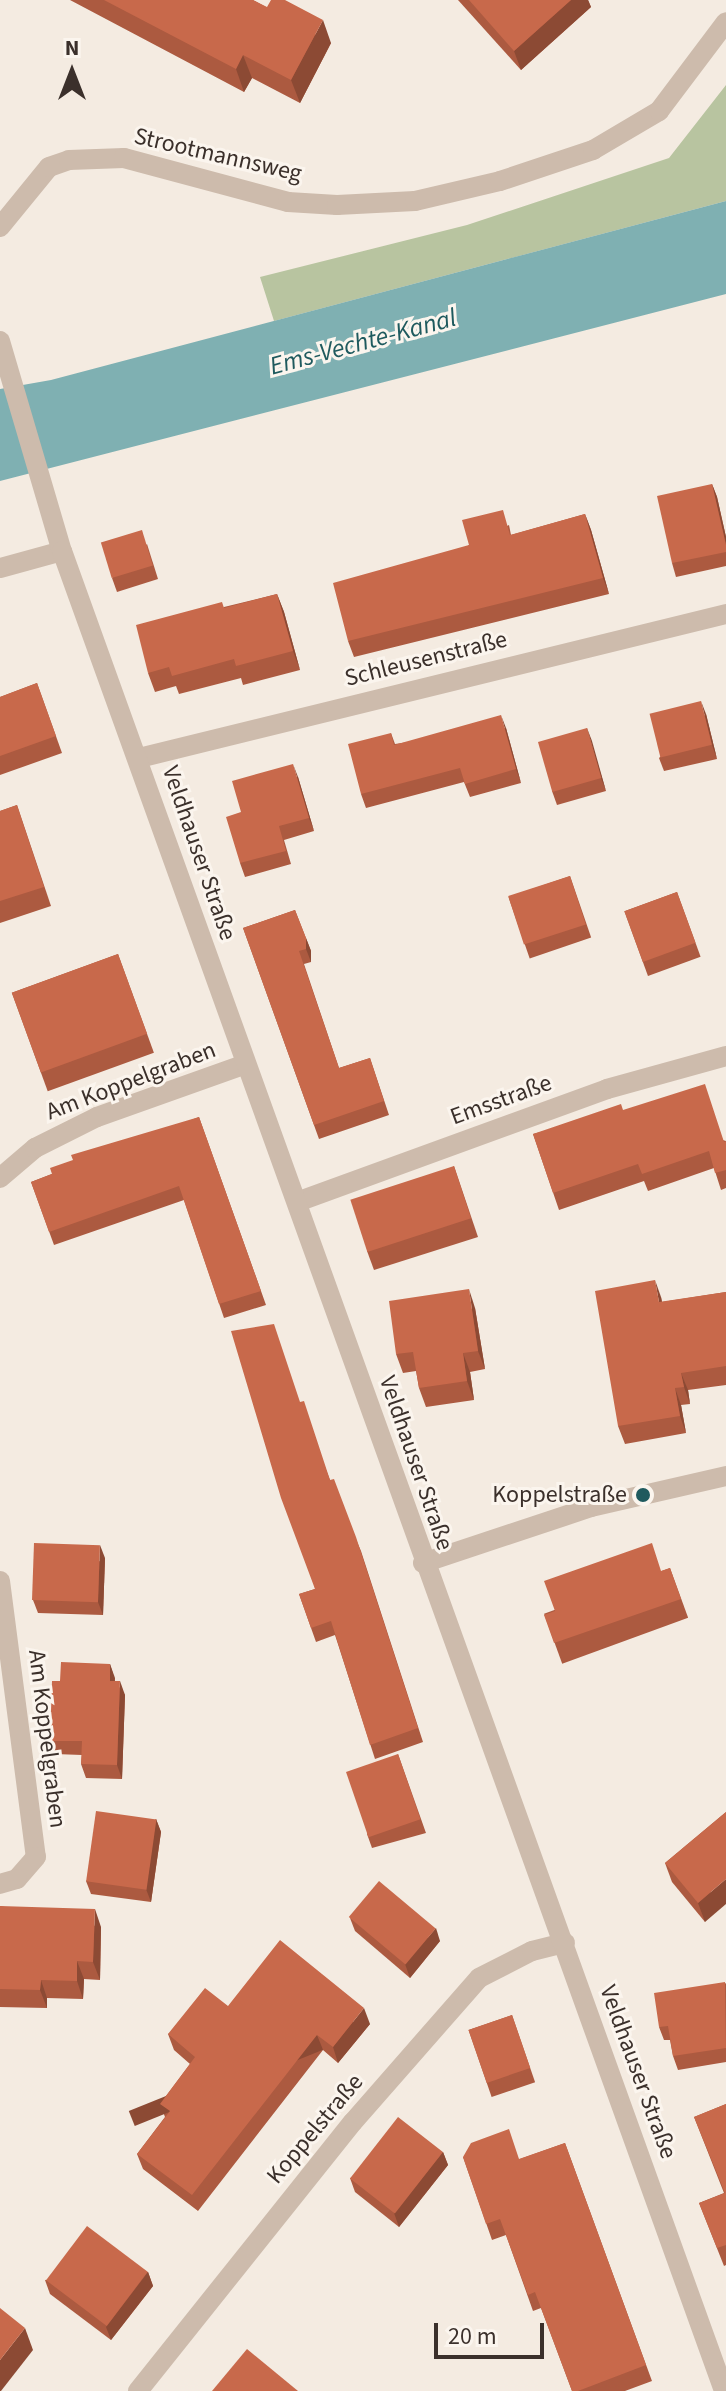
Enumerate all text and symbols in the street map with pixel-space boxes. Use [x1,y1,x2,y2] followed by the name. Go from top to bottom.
[32,32,112,112] north arrow
[65,32,79,64] text: N
[131,122,305,188] street label: Strootmannsweg
[266,302,460,382] water label: Ems-Vechte-Kanal
[342,625,510,693] street label: Schleusenstraße
[156,762,242,944] street label: Veldhauser Straße
[42,1035,220,1127] street label: Am Koppelgraben
[446,1068,556,1132] street label: Emsstraße
[373,1372,459,1554] street label: Veldhauser Straße
[492,1481,627,1509] place label: Koppelstraße
[634,1486,652,1504] marker: Koppelstraße
[22,1648,72,1830] street label: Am Koppelgraben
[593,1981,683,2163] street label: Veldhauser Straße
[261,2068,369,2190] street label: Koppelstraße
[438,2307,548,2357] scale bar
[448,2319,497,2354] text: 20 m

